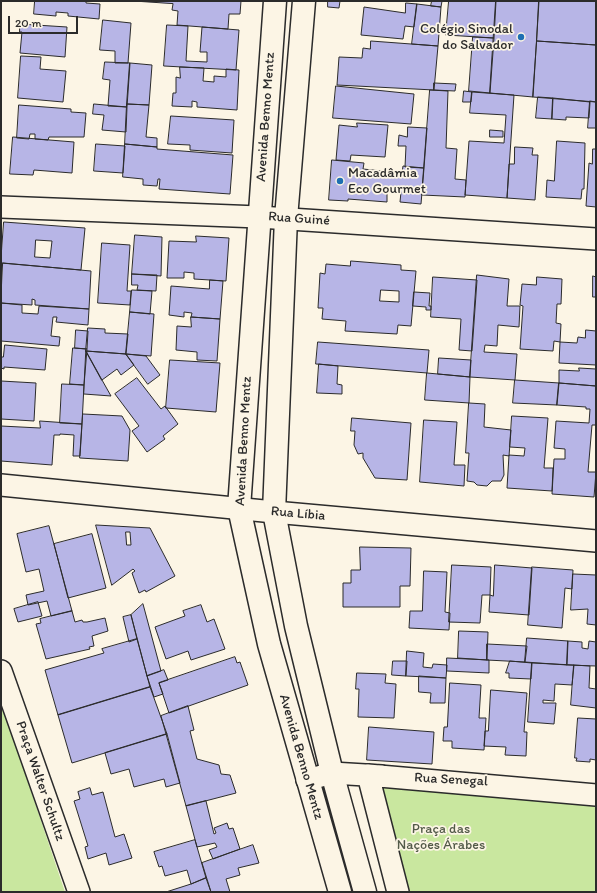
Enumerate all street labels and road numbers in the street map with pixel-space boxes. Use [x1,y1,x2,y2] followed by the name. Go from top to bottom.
[253,52,279,182] street label: Avenida Benno Mentz
[268,208,330,230] street label: Rua Guiné
[232,376,256,506] street label: Avenida Benno Mentz
[270,503,326,525] street label: Rua Líbia
[275,692,327,822] street label: Avenida Benno Mentz
[12,719,68,843] street label: Praça Walter Schultz
[414,770,488,790] street label: Rua Senegal

